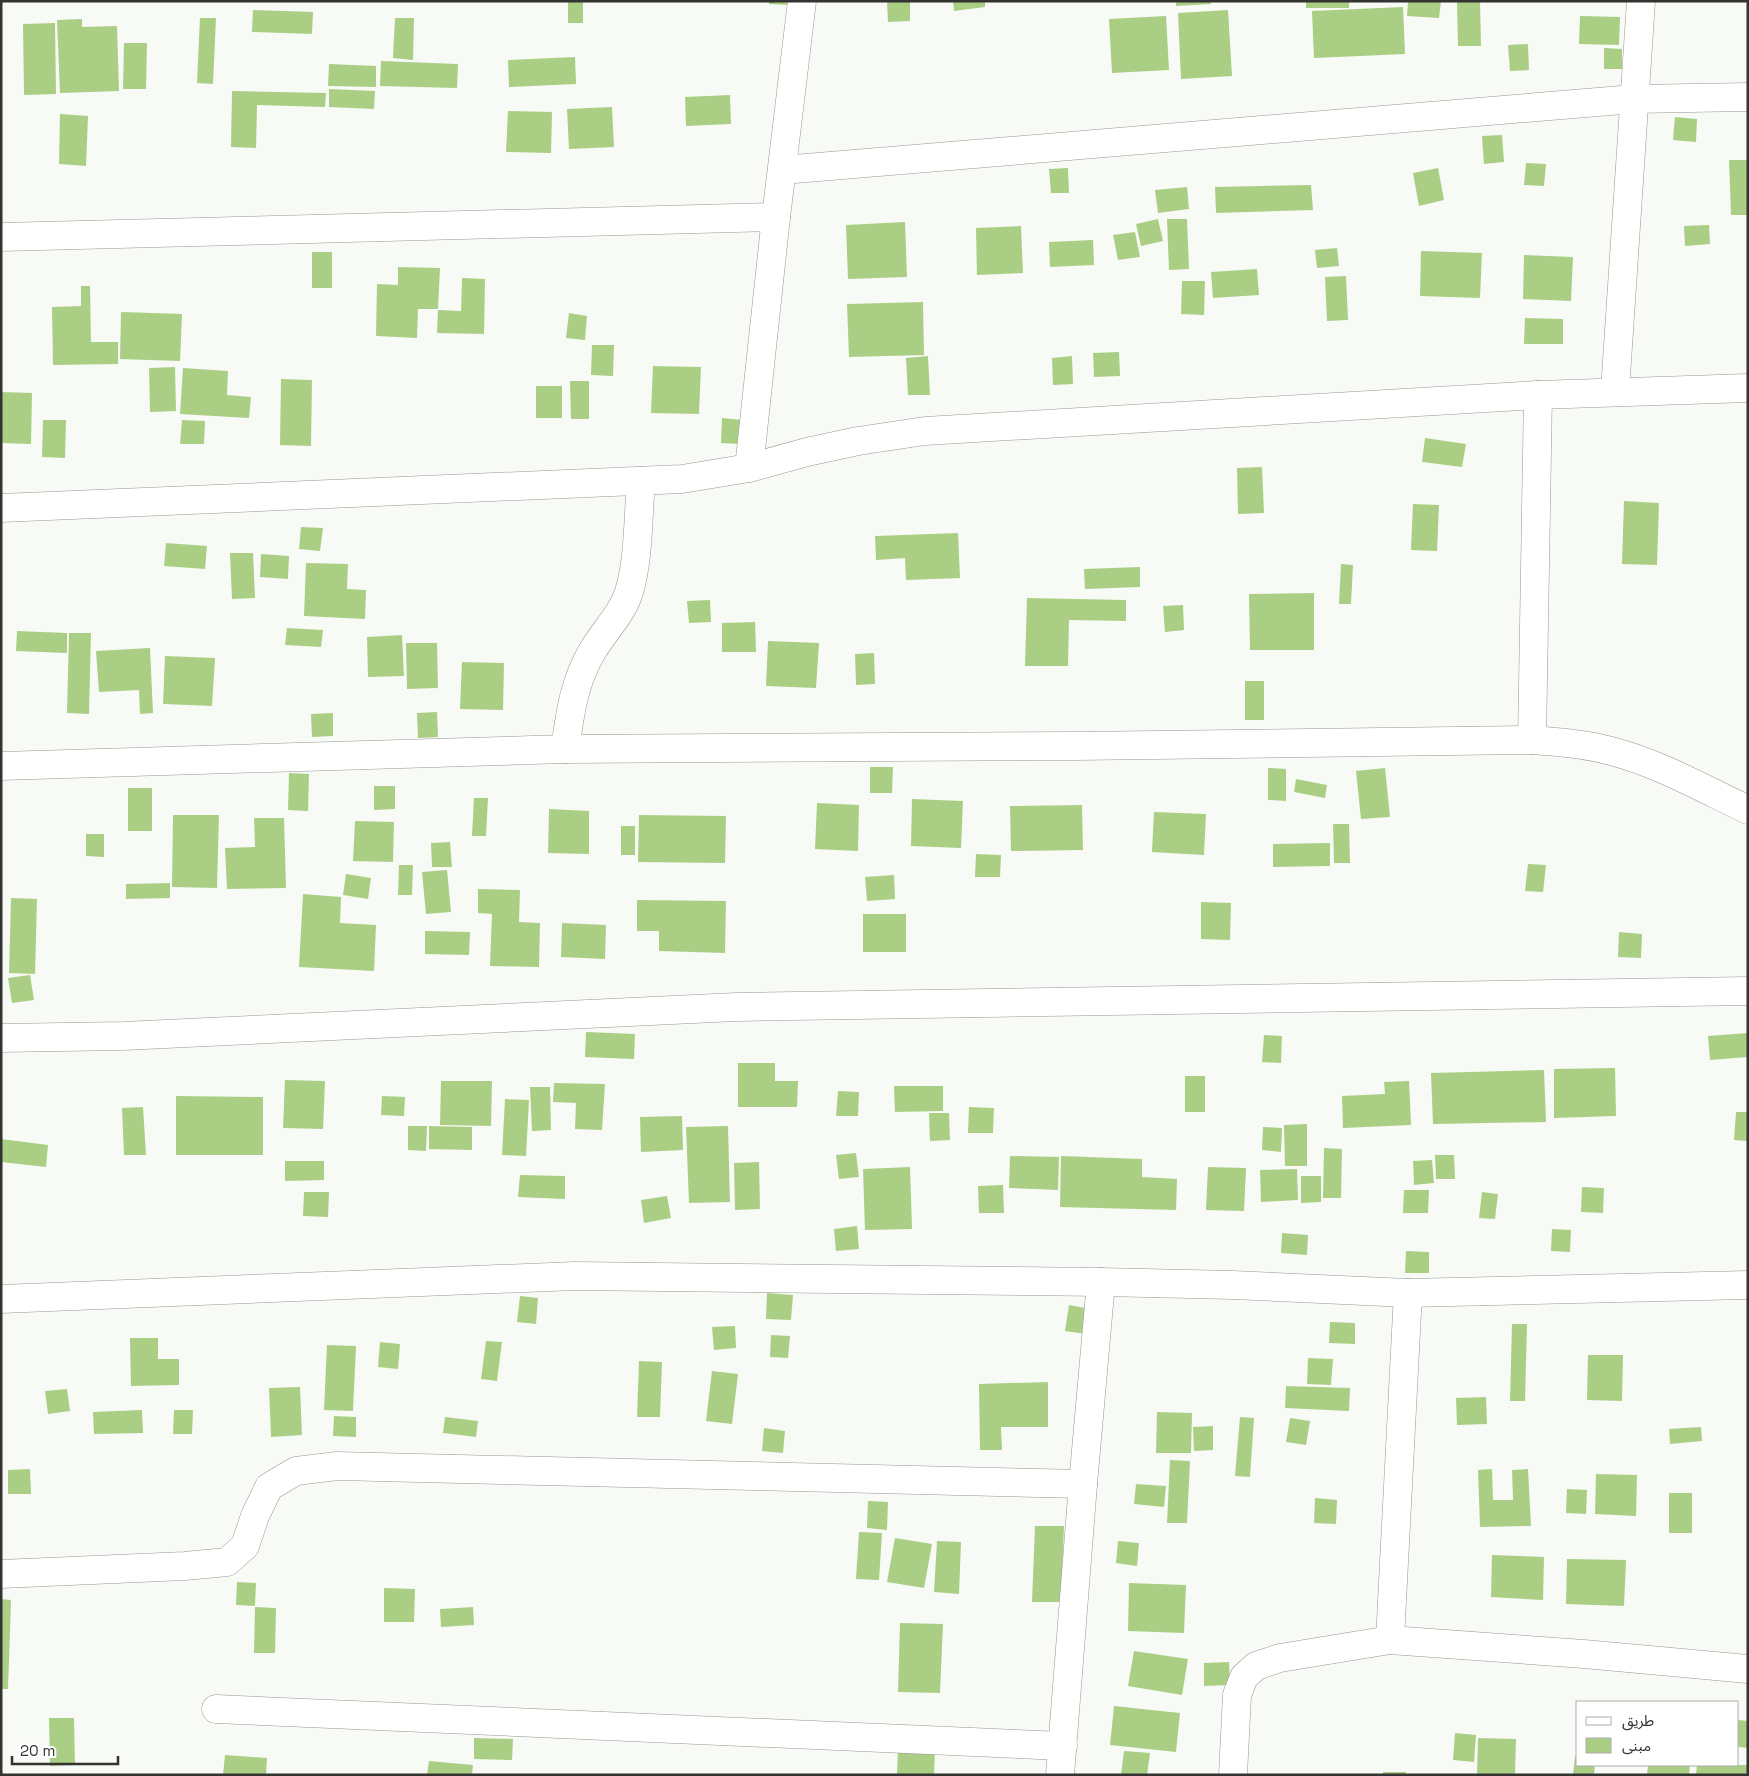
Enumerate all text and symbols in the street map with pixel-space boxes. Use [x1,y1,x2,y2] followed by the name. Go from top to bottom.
[1576,1701,1739,1766] legend
[1622,1711,1654,1731] text: طريق
[12,1734,119,1766] scale bar
[1622,1736,1651,1755] text: مبنى
[20,1741,55,1760] text: 20 m

